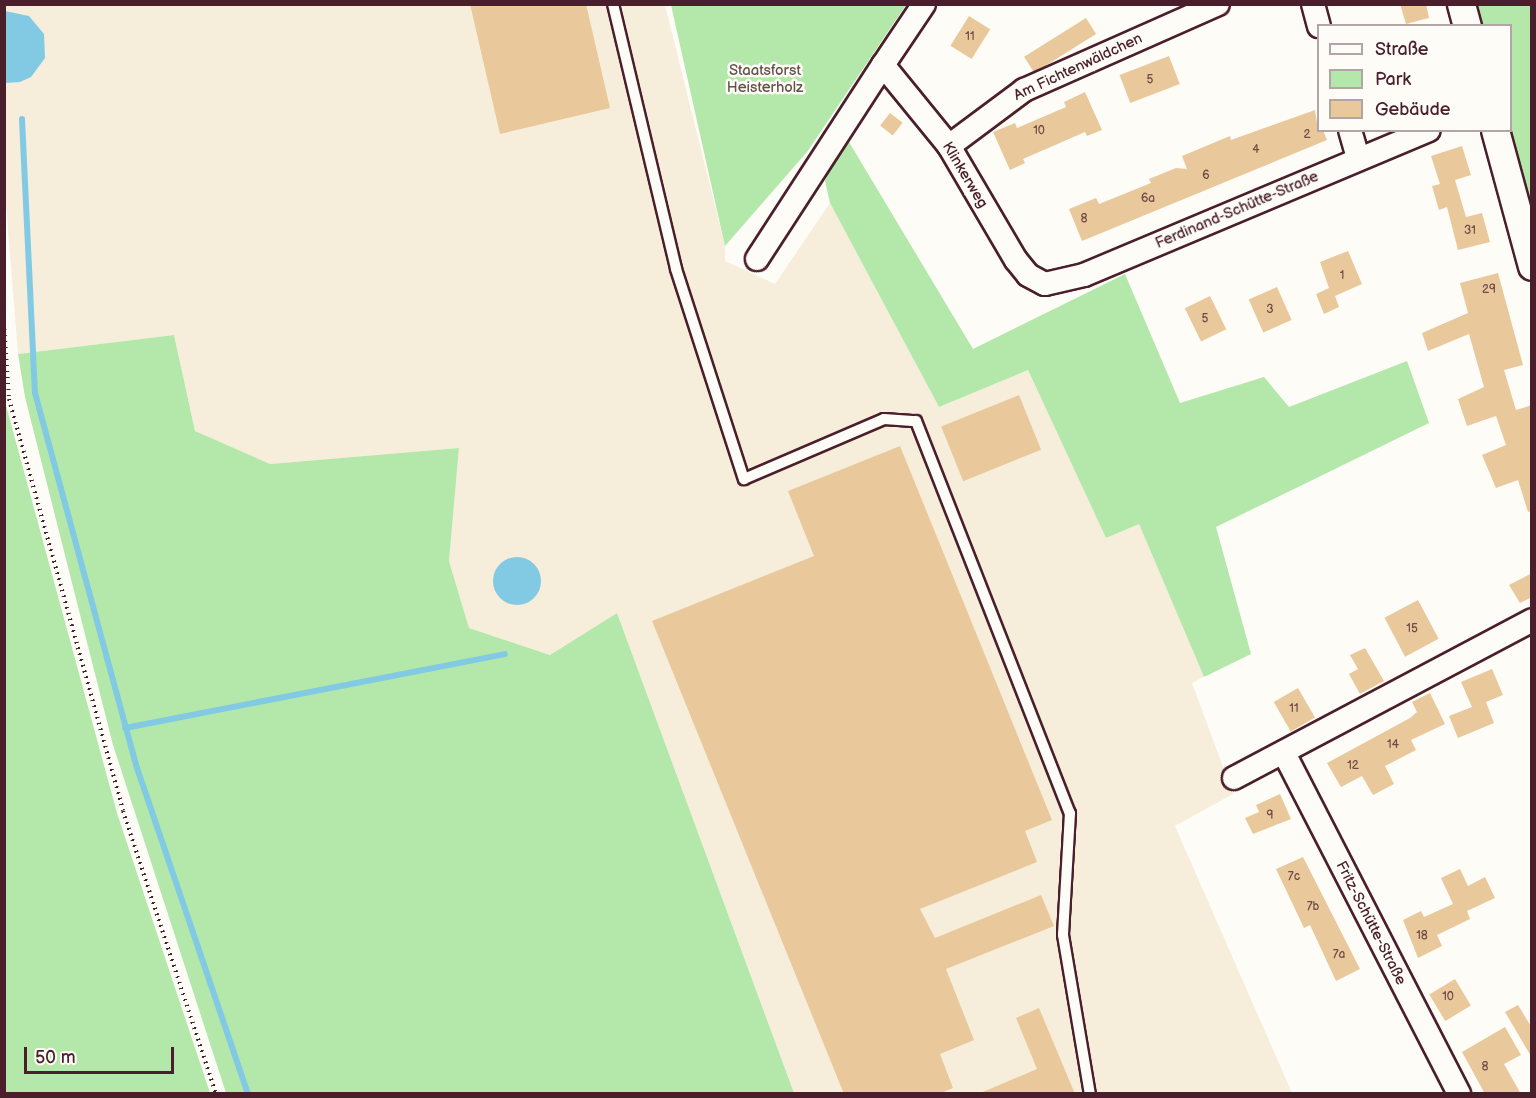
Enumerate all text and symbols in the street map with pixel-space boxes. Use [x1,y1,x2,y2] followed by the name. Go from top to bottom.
[1317,24,1512,132] legend
[1011,29,1145,105] street label: Am Fichtenwäldchen
[965,30,975,44] house number: 11
[1375,39,1428,60] text: Straße
[727,61,803,96] park label: Staatsforst Heisterholz
[1375,69,1411,90] text: Park
[1147,73,1153,87] house number: 5
[1375,99,1451,120] text: Gebäude
[1033,124,1045,138] house number: 10
[1303,128,1311,142] house number: 2
[938,139,992,211] street label: Klinkerweg
[1252,143,1260,157] house number: 4
[1153,167,1321,253] street label: Ferdinand-Schütte-Straße
[1202,169,1210,183] house number: 6
[1141,192,1155,206] house number: 6a
[1081,212,1087,226] house number: 8
[1464,224,1476,238] house number: 31
[1340,269,1344,283] house number: 1
[1482,283,1496,297] house number: 29
[1266,303,1274,317] house number: 3
[1202,312,1208,326] house number: 5
[1406,622,1418,636] house number: 15
[1289,702,1299,716] house number: 11
[1387,738,1399,752] house number: 14
[1347,759,1359,773] house number: 12
[1267,809,1273,823] house number: 9
[1332,858,1410,988] street label: Fritz-Schütte-Straße
[1288,870,1300,884] house number: 7c
[1307,900,1319,914] house number: 7b
[1416,929,1428,943] house number: 18
[1333,948,1345,962] house number: 7a
[1442,990,1454,1004] house number: 10
[27,1035,177,1073] scale bar
[35,1047,76,1068] text: 50 m
[1482,1060,1488,1074] house number: 8

